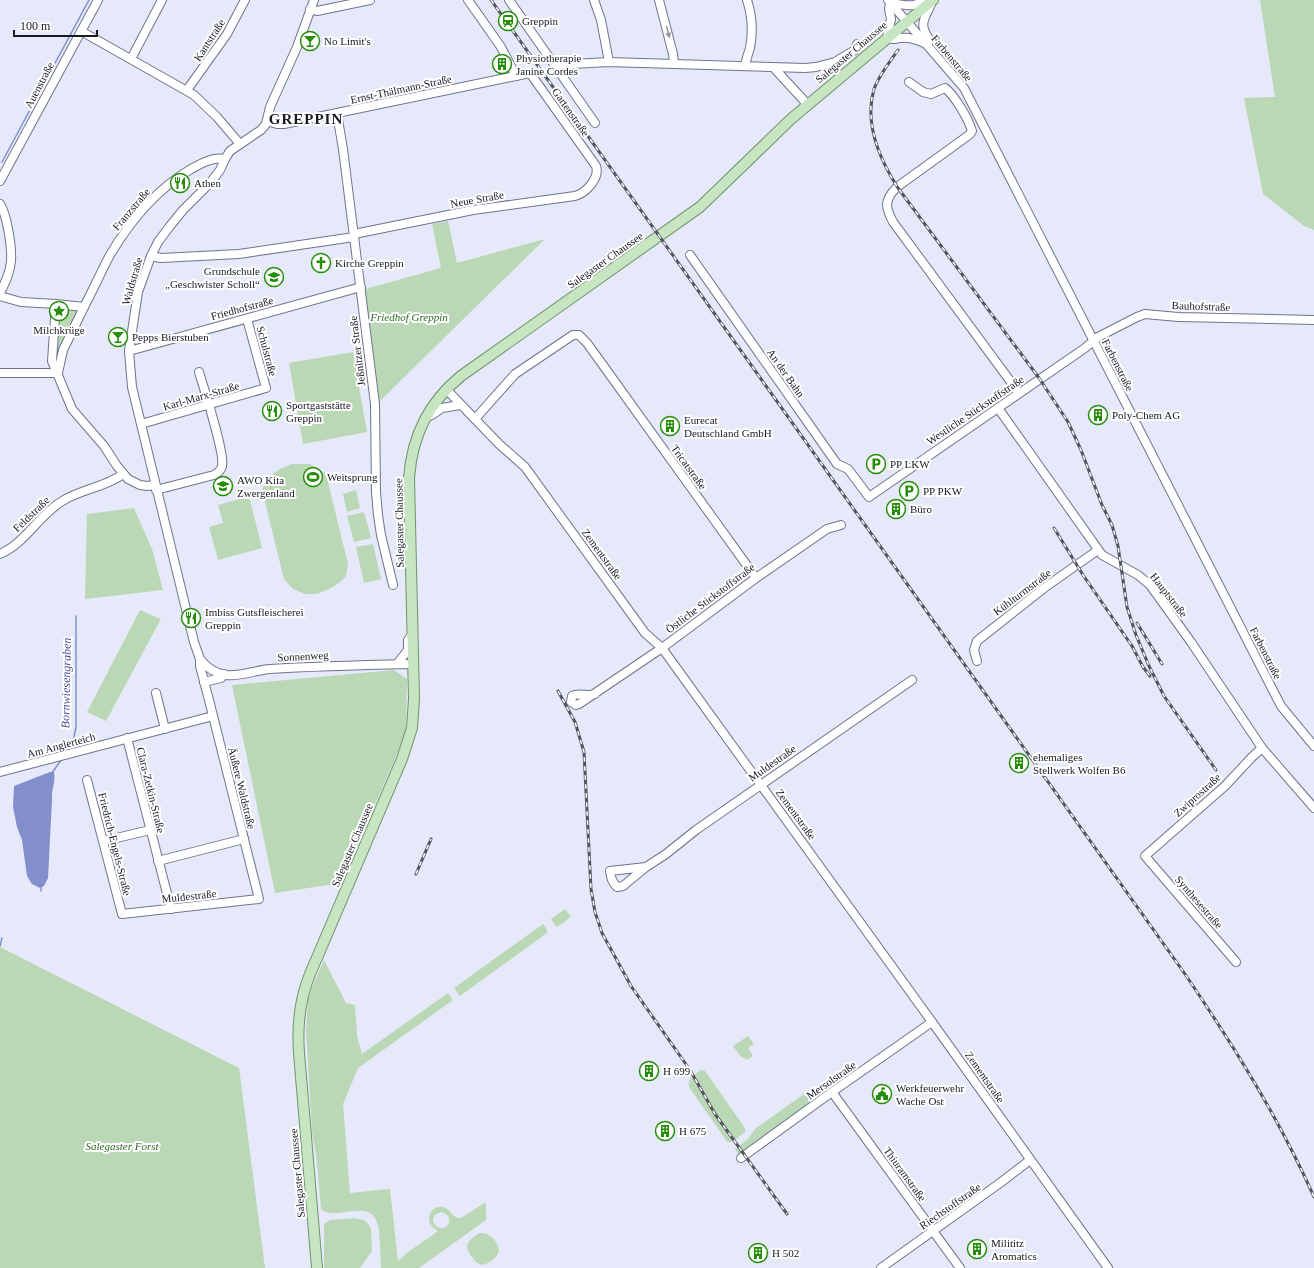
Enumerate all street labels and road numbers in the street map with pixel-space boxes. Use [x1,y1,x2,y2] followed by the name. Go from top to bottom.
[191,17,227,63] street label: Kantstraße
[813,19,889,85] street label: Salegaster Chaussee
[929,32,975,84] street label: Farbenstraße
[22,60,56,110] street label: Auenstraße
[349,72,453,106] street label: Ernst-Thälmann-Straße
[550,86,592,139] street label: Gartenstraße
[110,185,152,233] street label: Franzstraße
[449,188,505,210] street label: Neue Straße
[565,229,645,291] street label: Salegaster Chaussee
[119,256,145,306] street label: Waldstraße
[209,294,275,322] street label: Friedhofstraße
[1171,299,1231,313] street label: Bauhofstraße
[347,315,367,387] street label: Jeßnitzer Straße
[255,325,279,377] street label: Schulstraße
[1100,337,1136,393] street label: Farbenstraße
[765,347,807,400] street label: An der Bahn
[924,373,1026,447] street label: Westliche Stickstoffstraße
[161,379,241,413] street label: Karl-Marx-Straße
[669,442,709,492] street label: Tricatstraße
[392,478,406,568] street label: Salegaster Chaussee
[10,494,52,534] street label: Feldstraße
[580,526,625,582] street label: Zementstraße
[663,561,757,635] street label: Östliche Stickstoffstraße
[991,566,1053,618] street label: Kühlturmstraße
[1148,570,1190,620] street label: Hauptstraße
[1248,625,1284,681] street label: Farbenstraße
[277,649,329,663] street label: Sonnenweg
[25,730,97,760] street label: Am Anglerteich
[746,742,798,784] street label: Muldestraße
[135,746,167,834] street label: Clara-Zetkin-Straße
[226,746,258,830] street label: Äußere Waldstraße
[1171,771,1223,819] street label: Zwiprostraße
[774,786,819,842] street label: Zementstraße
[96,791,134,897] street label: Friedrich-Engels-Straße
[329,801,375,889] street label: Salegaster Chaussee
[1173,873,1225,931] street label: Synthesestraße
[161,887,217,905] street label: Muldestraße
[963,1049,1007,1105] street label: Zementstraße
[804,1059,858,1101] street label: Mersolstraße
[287,1128,307,1218] street label: Salegaster Chaussee
[881,1145,929,1204] street label: Thiuramstraße
[917,1180,983,1232] street label: Riechstoffstraße

